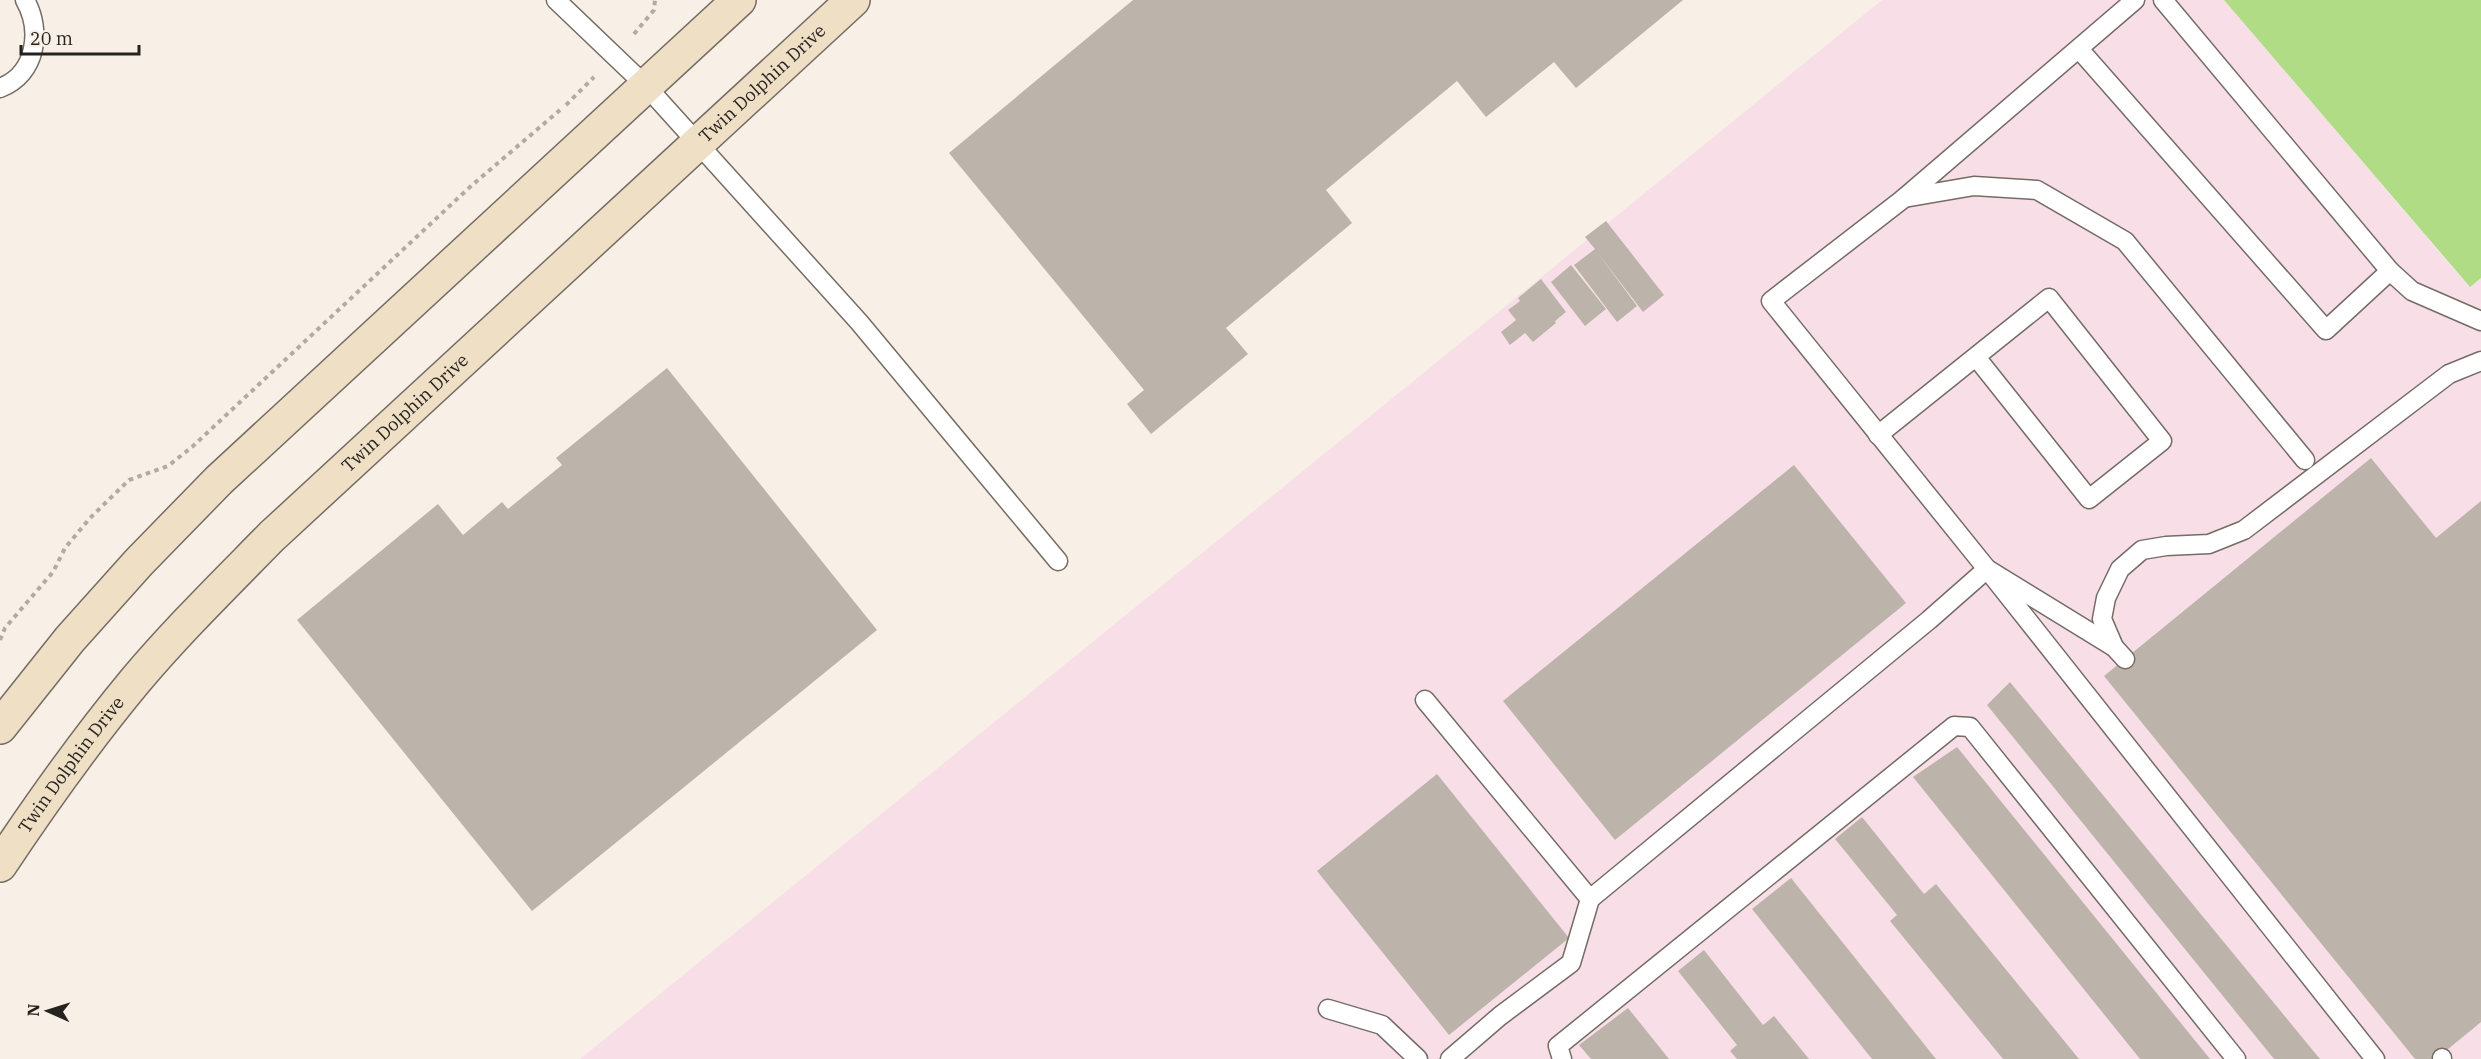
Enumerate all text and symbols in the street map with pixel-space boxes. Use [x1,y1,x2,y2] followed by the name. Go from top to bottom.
[21,18,140,56] scale bar
[694,19,830,147] street label: Twin Dolphin Drive
[30,27,73,50] text: 20 m
[337,349,473,477] street label: Twin Dolphin Drive
[13,691,129,837] street label: Twin Dolphin Drive
[18,981,78,1041] north arrow
[23,1003,43,1017] text: N

